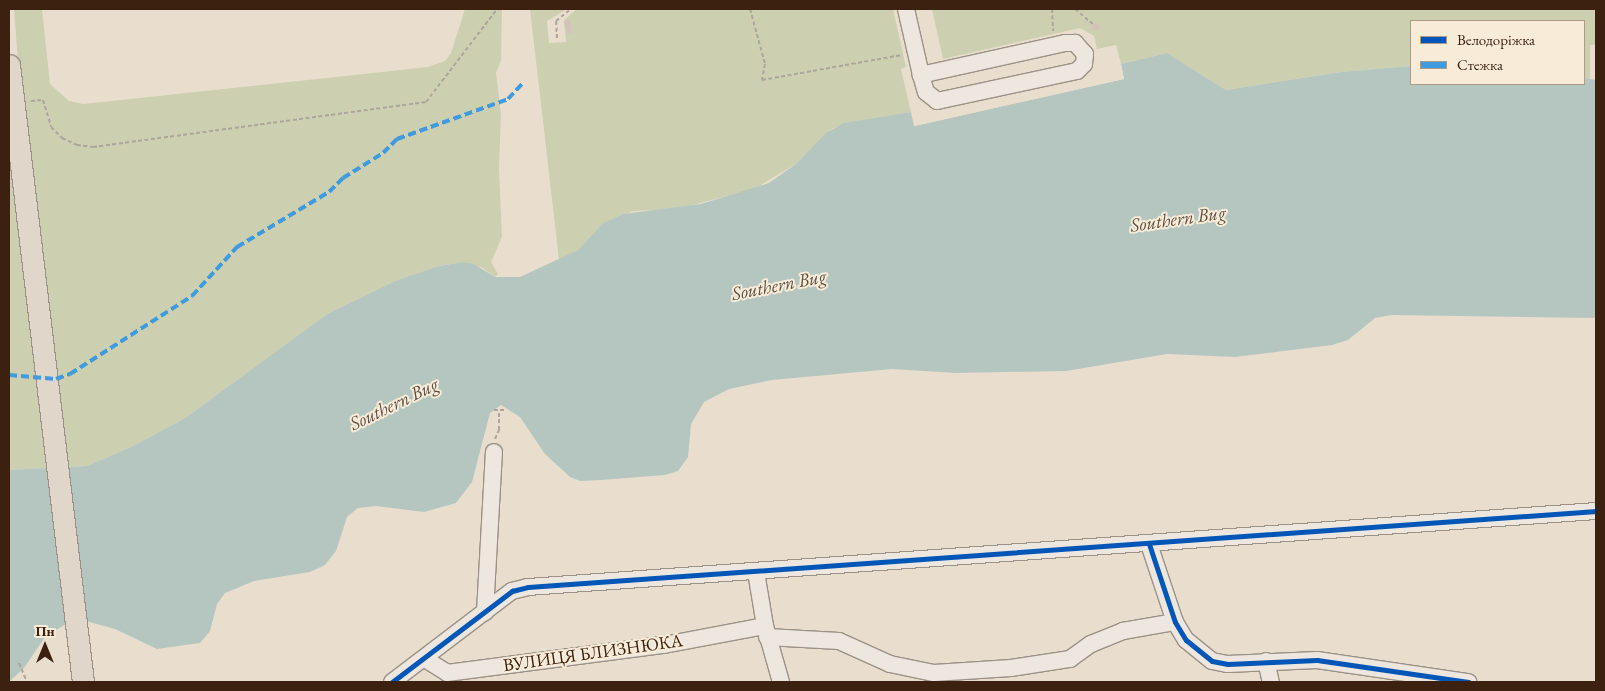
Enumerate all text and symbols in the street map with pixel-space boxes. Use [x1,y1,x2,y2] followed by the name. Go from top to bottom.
[1410,20,1585,85] legend
[1457,30,1535,49] text: Велодоріжка
[1457,55,1503,74] text: Стежка
[1129,201,1227,237] water label: Southern Bug
[730,265,828,305] water label: Southern Bug
[346,373,442,435] water label: Southern Bug
[20,621,70,671] north arrow
[35,622,55,640] text: Пн
[502,630,684,676] street label: ВУЛИЦЯ БЛИЗНЮКА

